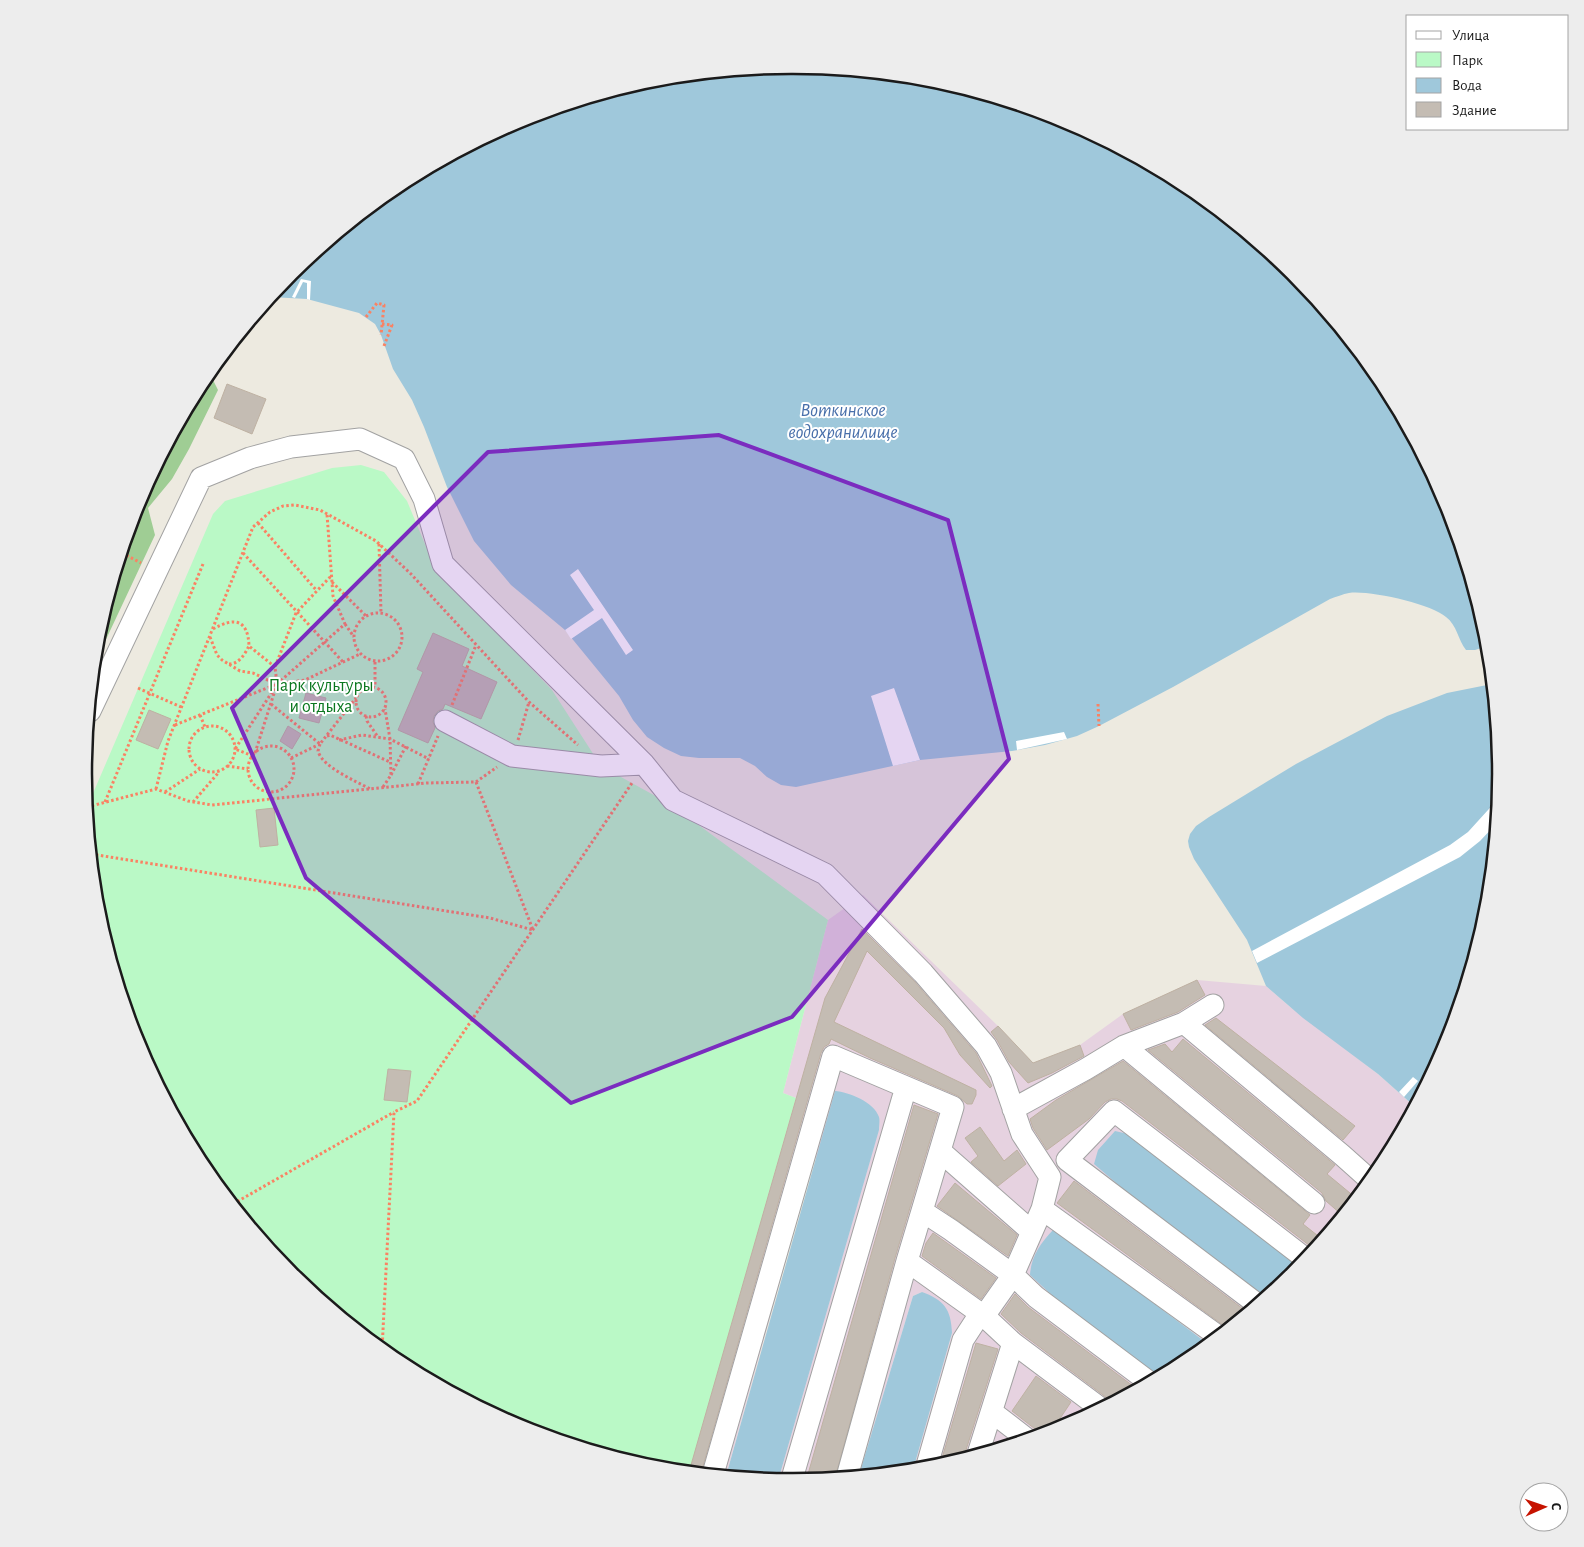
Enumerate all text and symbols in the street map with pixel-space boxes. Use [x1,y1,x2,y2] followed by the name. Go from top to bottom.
[1406,15,1569,130] legend
[1452,28,1489,43] text: Улица
[1452,53,1483,68] text: Парк
[1452,78,1482,93] text: Вода
[1452,103,1497,118] text: Здание
[788,401,898,442] water label: Воткинское водохранилище
[268,677,374,716] park label: Парк культуры и отдыха
[1519,1482,1569,1532] north arrow
[1549,1502,1563,1511] text: С

